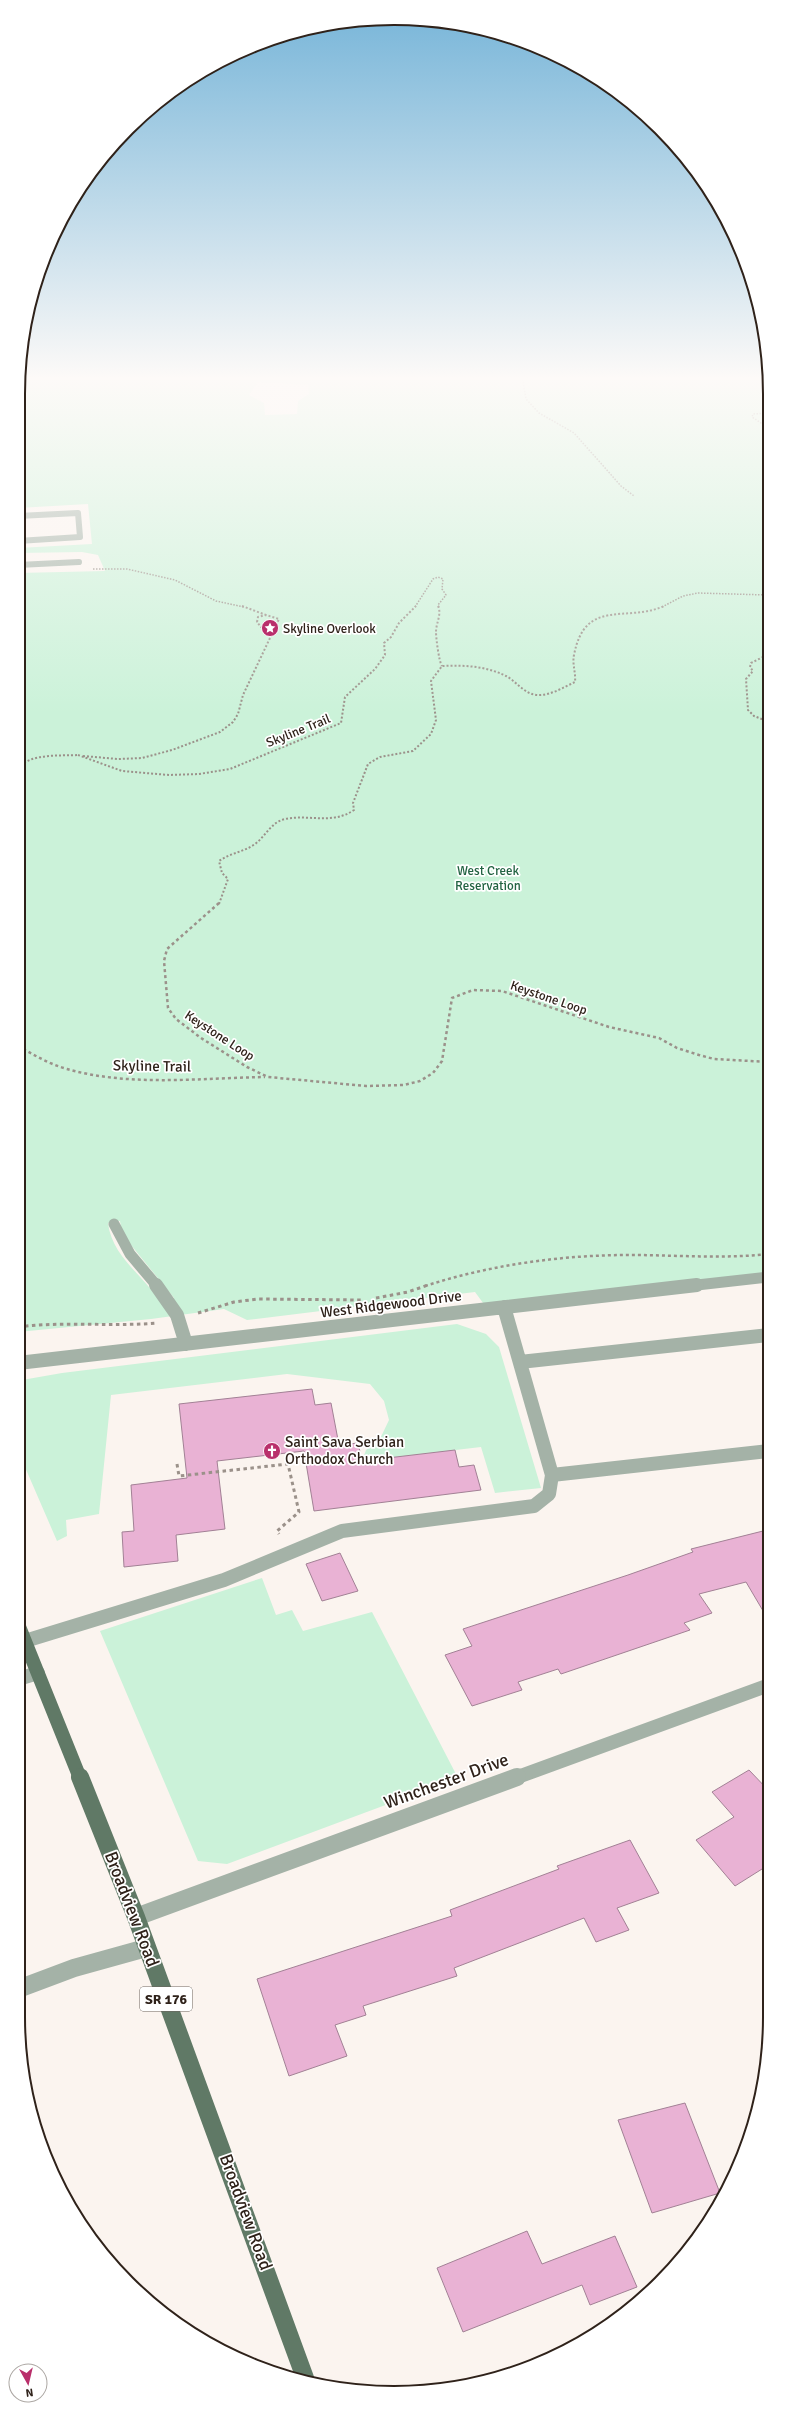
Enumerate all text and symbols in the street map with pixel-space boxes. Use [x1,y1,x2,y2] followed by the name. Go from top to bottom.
[260,618,280,638] place icon: Skyline Overlook
[283,621,376,637] place label: Skyline Overlook
[264,711,333,751] street label: Skyline Trail
[455,863,521,894] park label: West Creek Reservation
[508,977,589,1019] street label: Keystone Loop
[181,1007,258,1064] street label: Keystone Loop
[113,1056,191,1076] street label: Skyline Trail
[319,1286,463,1322] street label: West Ridgewood Drive
[285,1433,404,1468] place label: Saint Sava Serbian Orthodox Church
[262,1441,282,1461] church icon: Saint Sava Serbian Orthodox Church
[381,1748,511,1814] street label: Winchester Drive
[100,1848,164,1970] street label: Broadview Road
[140,1987,192,2011] road number: SR 176
[215,2151,277,2273] street label: Broadview Road
[8,2363,48,2403] north arrow
[25,2385,34,2399] text: N

